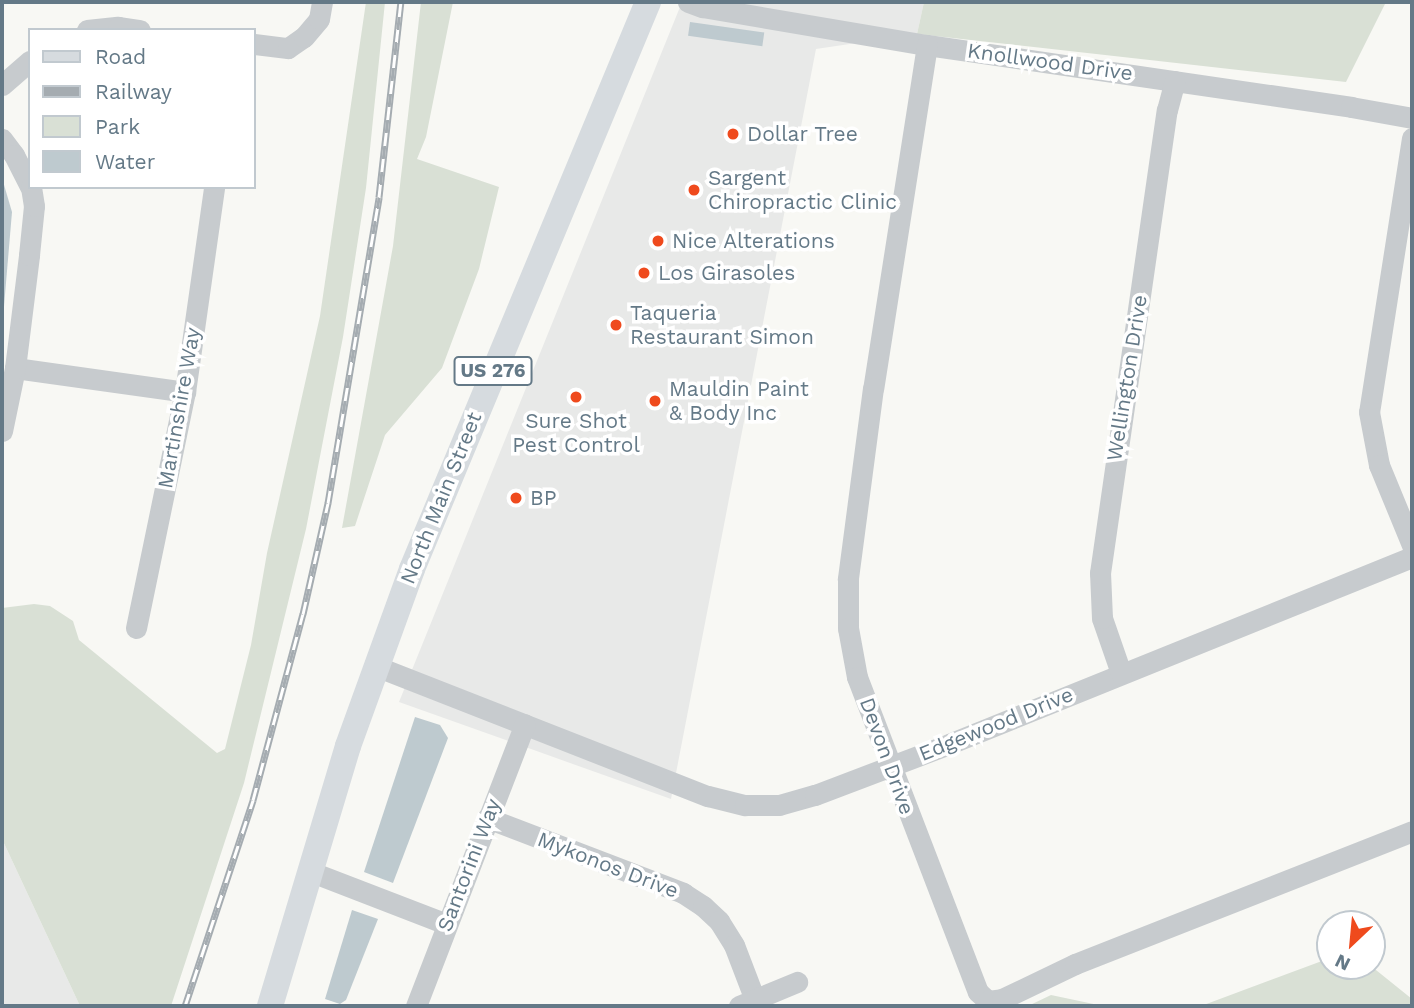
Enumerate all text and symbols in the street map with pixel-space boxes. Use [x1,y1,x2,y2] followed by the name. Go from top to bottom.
[28,28,256,189] legend
[966,38,1134,86] street label: Knollwood Drive
[95,44,146,69] text: Road
[95,79,172,104] text: Railway
[95,114,140,139] text: Park
[747,121,859,147] place label: Dollar Tree
[725,126,741,142] marker: Dollar Tree
[95,149,155,174] text: Water
[708,165,897,215] place label: Sargent Chiropractic Clinic
[686,182,702,198] marker: Sargent Chiropractic Clinic
[672,228,836,254] place label: Nice Alterations
[650,233,666,249] marker: Nice Alterations
[658,260,795,286] place label: Los Girasoles
[636,265,652,281] marker: Los Girasoles
[1101,293,1153,463] street label: Wellington Drive
[630,300,814,350] place label: Taqueria Restaurant Simon
[608,317,624,333] marker: Taqueria Restaurant Simon
[152,325,206,491] street label: Martinshire Way
[453,356,533,386] road number: US 276
[669,376,809,426] place label: Mauldin Paint & Body Inc
[568,389,584,405] marker: Sure Shot Pest Control
[647,393,663,409] marker: Mauldin Paint & Body Inc
[395,408,487,588] street label: North Main Street
[512,408,640,458] place label: Sure Shot Pest Control
[530,485,557,511] place label: BP
[508,490,524,506] marker: BP
[915,682,1077,766] street label: Edgewood Drive
[854,694,920,818] street label: Devon Drive
[432,795,506,935] street label: Santorini Way
[534,827,682,903] street label: Mykonos Drive
[1316,910,1386,980] north arrow
[1331,949,1354,976] text: N

